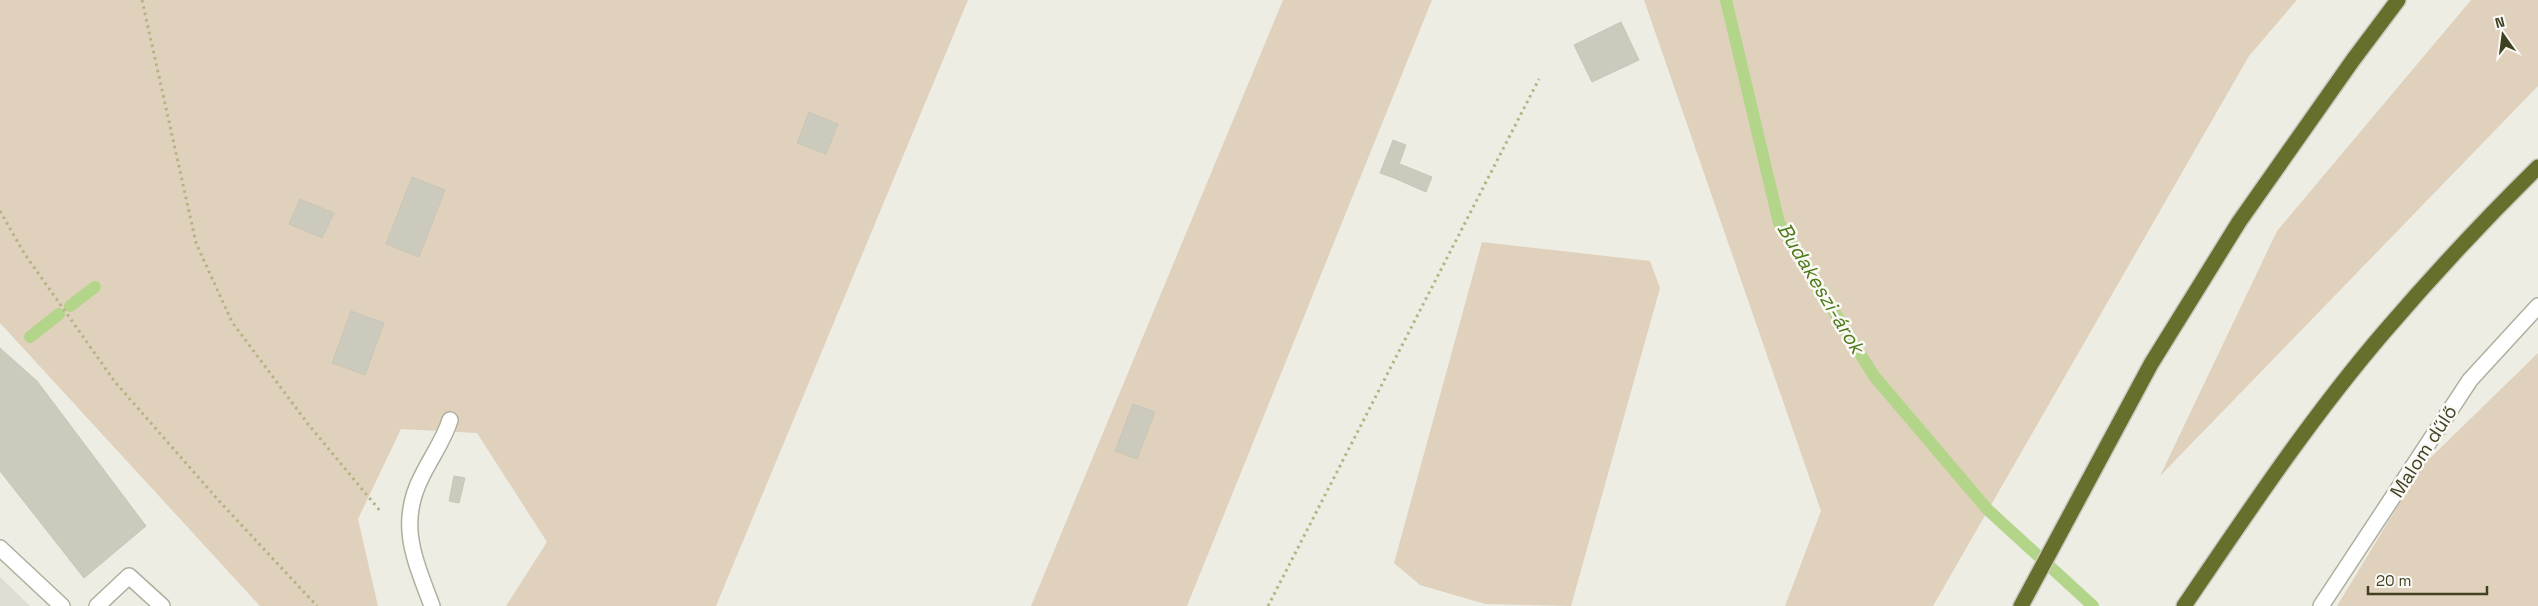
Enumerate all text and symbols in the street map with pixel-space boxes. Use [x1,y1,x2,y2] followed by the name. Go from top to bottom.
[2478,10,2528,60] north arrow
[2493,13,2507,32] text: N
[1772,218,1872,360] water label: Budakeszi-árok
[2384,400,2463,502] street label: Malom dűlő
[2368,564,2487,596] scale bar
[2376,571,2411,590] text: 20 m

